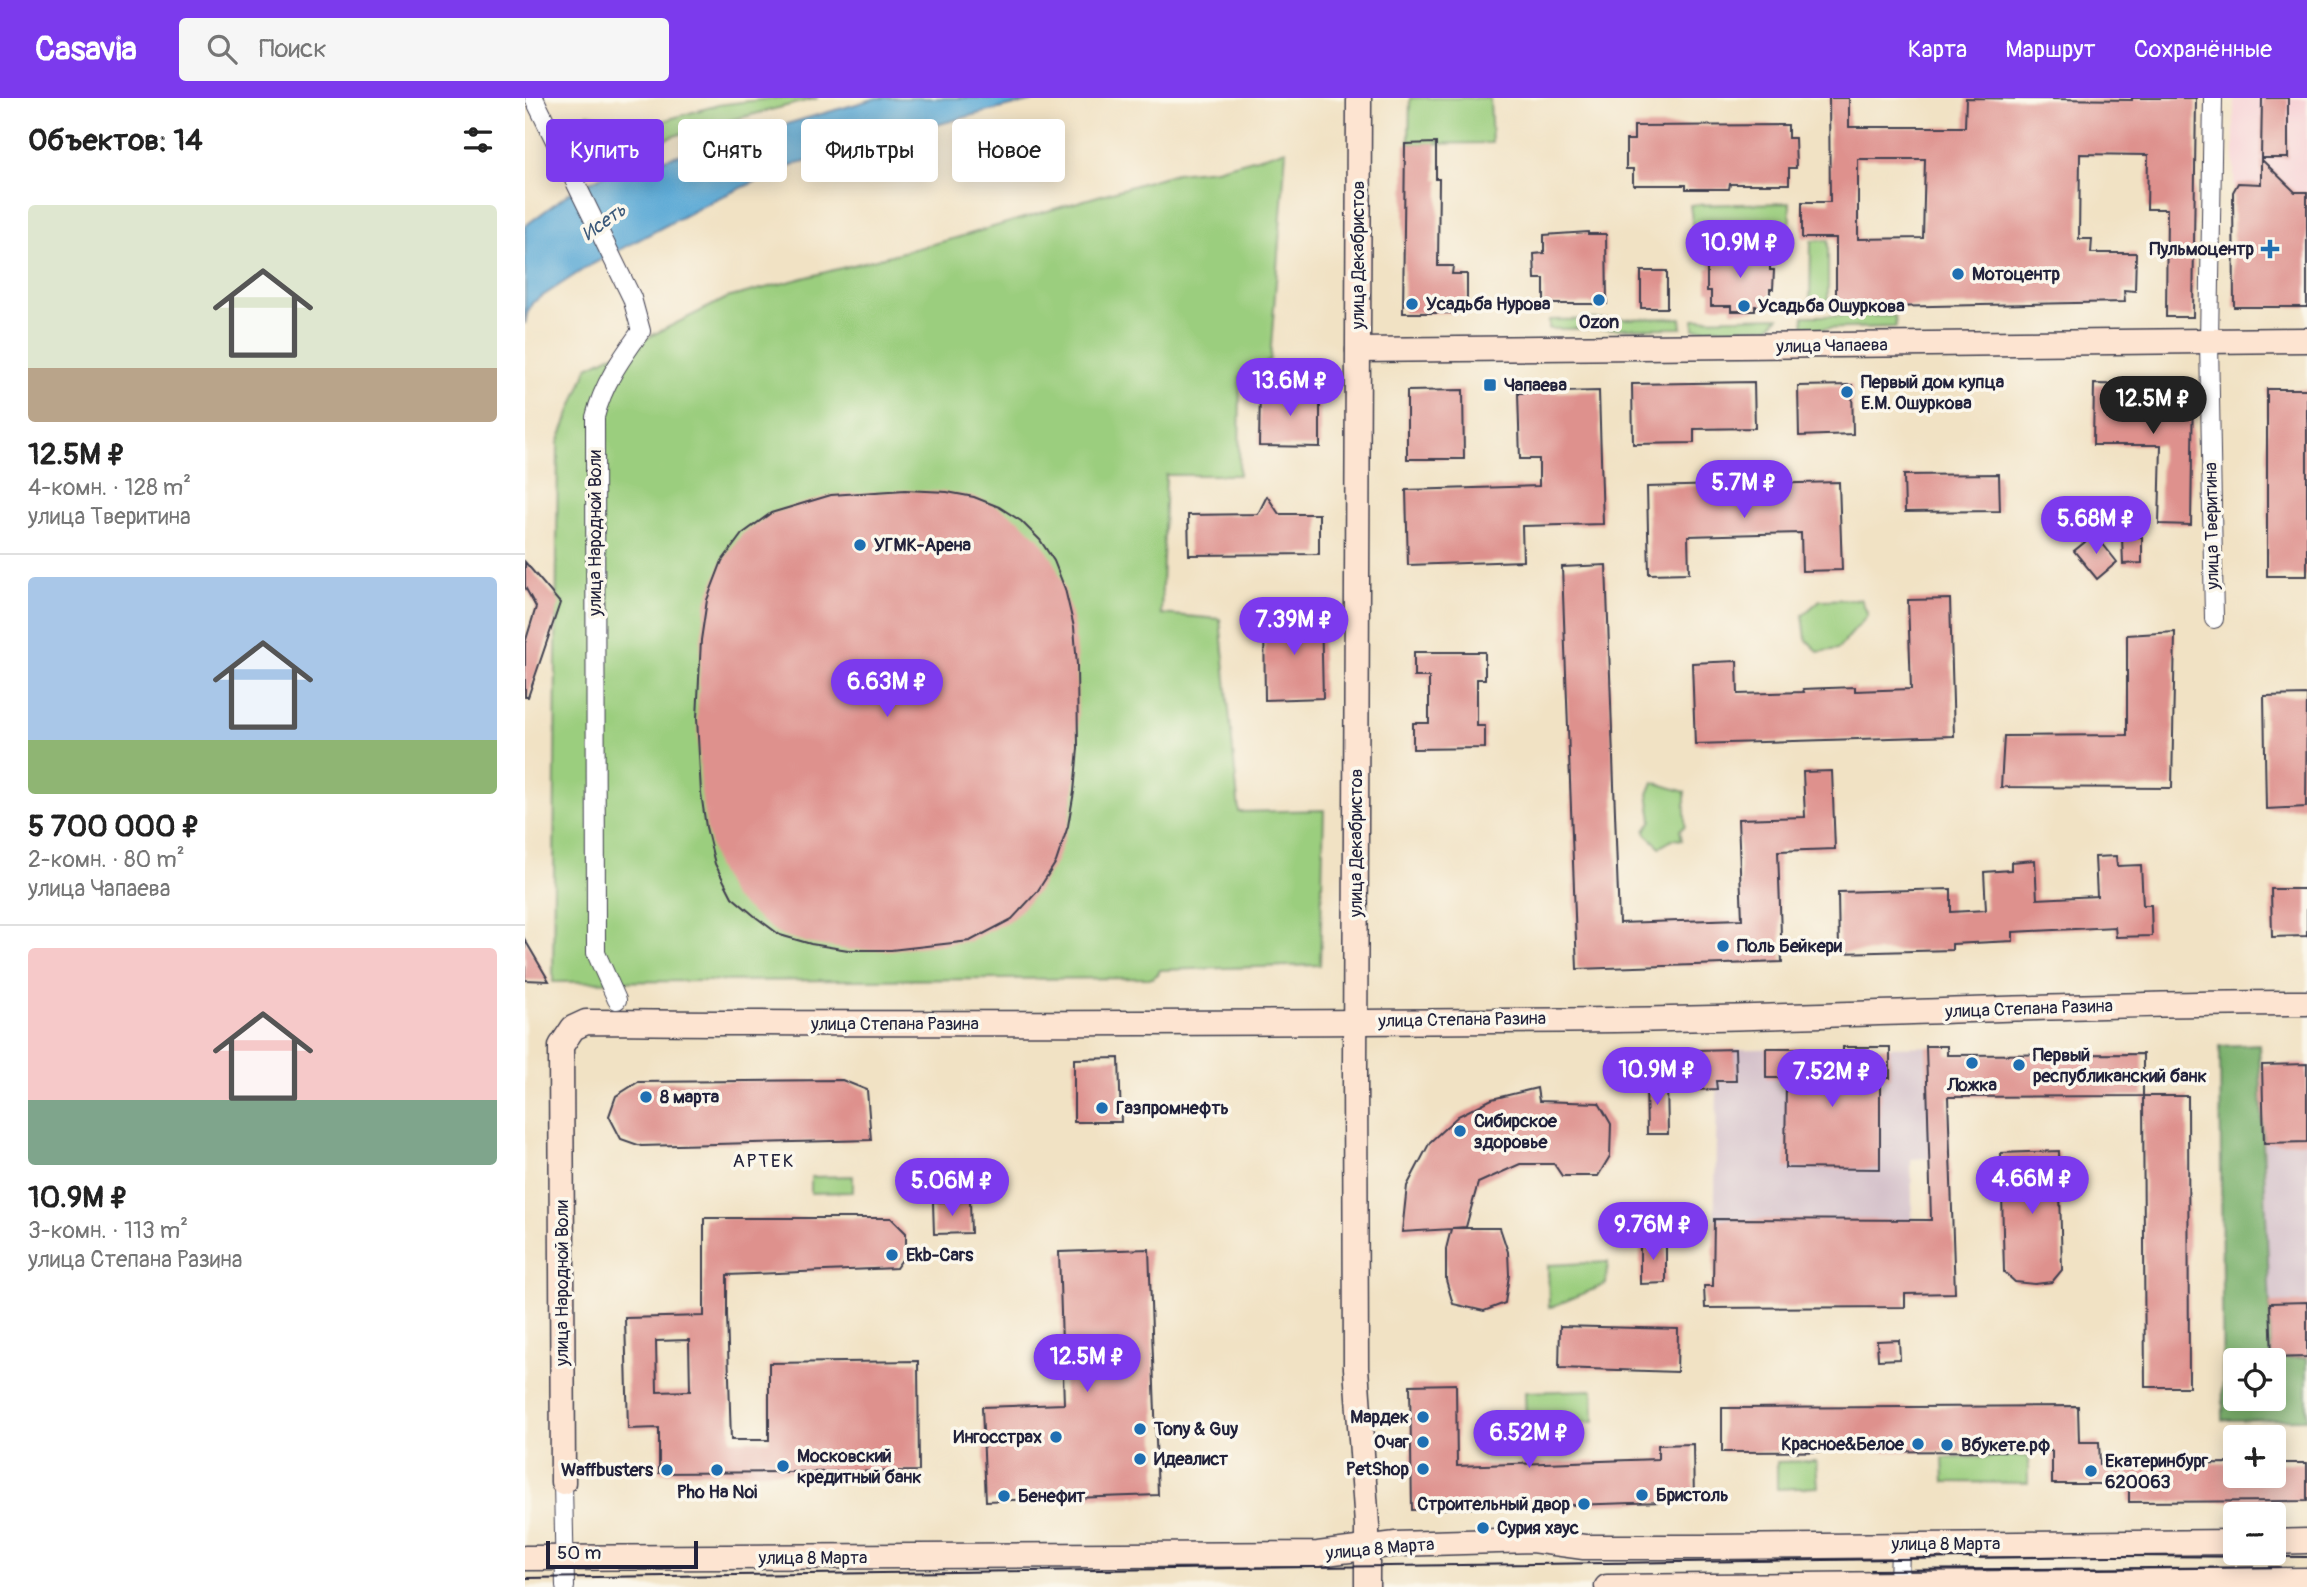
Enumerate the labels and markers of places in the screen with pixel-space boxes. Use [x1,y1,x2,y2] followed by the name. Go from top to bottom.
[1675,220,1805,280] pin: 10.9M ₽
[2150,238,2254,261] place label: Пульмоцентр
[2260,239,2280,259] marker: Пульмоцентр
[1972,263,2060,286] place label: Мотоцентр
[1950,266,1966,282] marker: Мотоцентр
[1591,292,1607,308] marker: Ozon
[1426,293,1551,316] place label: Усадьба Нурова
[1758,295,1905,318] place label: Усадьба Ошуркова
[1404,296,1420,312] marker: Усадьба Нурова
[1736,298,1752,314] marker: Усадьба Ошуркова
[1579,311,1619,334] place label: Ozon
[1225,358,1355,418] pin: 13.6M ₽
[1861,371,2005,415] place label: Первый дом купца Е.М. Ошуркова
[1504,374,1567,397] place label: Чапаева
[2088,376,2218,436] pin: 12.5M ₽
[1482,377,1498,393] marker: Чапаева
[1839,384,1855,400] marker: Первый дом купца Е.М. Ошуркова
[1687,460,1801,520] pin: 5.7M ₽
[2031,496,2161,556] pin: 5.68M ₽
[874,534,971,557] place label: УГМК-Арена
[852,537,868,553] marker: УГМК-Арена
[1229,598,1359,657] pin: 7.39M ₽
[822,660,952,719] pin: 6.63M ₽
[1737,935,1842,958] place label: Поль Бейкери
[1715,938,1731,954] marker: Поль Бейкери
[2033,1044,2207,1088] place label: Первый республиканский банк
[1592,1048,1722,1107] pin: 10.9M ₽
[1767,1049,1897,1109] pin: 7.52M ₽
[1964,1055,1980,1071] marker: Ложка
[2011,1057,2027,1073] marker: Первый республиканский банк
[1946,1074,1997,1097] place label: Ложка
[660,1086,720,1109] place label: 8 марта
[638,1089,654,1105] marker: 8 марта
[1116,1097,1229,1120] place label: Газпромнефть
[1094,1100,1110,1116] marker: Газпромнефть
[1474,1110,1558,1154] place label: Сибирское здоровье
[1452,1123,1468,1139] marker: Сибирское здоровье
[1967,1156,2097,1216] pin: 4.66M ₽
[887,1158,1017,1218] pin: 5.06M ₽
[1588,1202,1718,1262] pin: 9.76M ₽
[906,1244,974,1267] place label: Ekb-Cars
[884,1247,900,1263] marker: Ekb-Cars
[1022,1334,1152,1394] pin: 12.5M ₽
[1350,1406,1409,1429] place label: Мардек
[1415,1409,1431,1425] marker: Мардек
[1464,1410,1594,1470] pin: 6.52M ₽
[1153,1418,1238,1441] place label: Tony & Guy
[1132,1421,1148,1437] marker: Tony & Guy
[954,1426,1042,1449] place label: Ингосстрах
[1048,1429,1064,1445] marker: Ингосстрах
[1374,1431,1410,1454] place label: Очаг
[1781,1433,1905,1456] place label: Красное&Белое
[1415,1434,1431,1450] marker: Очаг
[1961,1434,2051,1457] place label: Вбукете.рф
[1910,1436,1926,1452] marker: Красное&Белое
[1939,1437,1955,1453] marker: Вбукете.рф
[797,1445,922,1489] place label: Московский кредитный банк
[1154,1448,1229,1471] place label: Идеалист
[2105,1450,2209,1494] place label: Екатеринбург 620063
[1132,1451,1148,1467] marker: Идеалист
[775,1458,791,1474] marker: Московский кредитный банк
[1346,1458,1410,1481] place label: PetShop
[561,1459,654,1482] place label: Waffbusters
[1415,1461,1431,1477] marker: PetShop
[659,1462,675,1478] marker: Waffbusters
[709,1462,725,1478] marker: Pho Ha Noi
[2083,1463,2099,1479] marker: Екатеринбург 620063
[677,1481,757,1504] place label: Pho Ha Noi
[1656,1484,1729,1507] place label: Бристоль
[1018,1485,1086,1508] place label: Бенефит
[1634,1487,1650,1503] marker: Бристоль
[996,1488,1012,1504] marker: Бенефит
[1417,1493,1570,1516] place label: Строительный двор
[1576,1496,1592,1512] marker: Строительный двор
[1497,1517,1579,1540] place label: Сурия хаус
[1475,1520,1491,1536] marker: Сурия хаус

